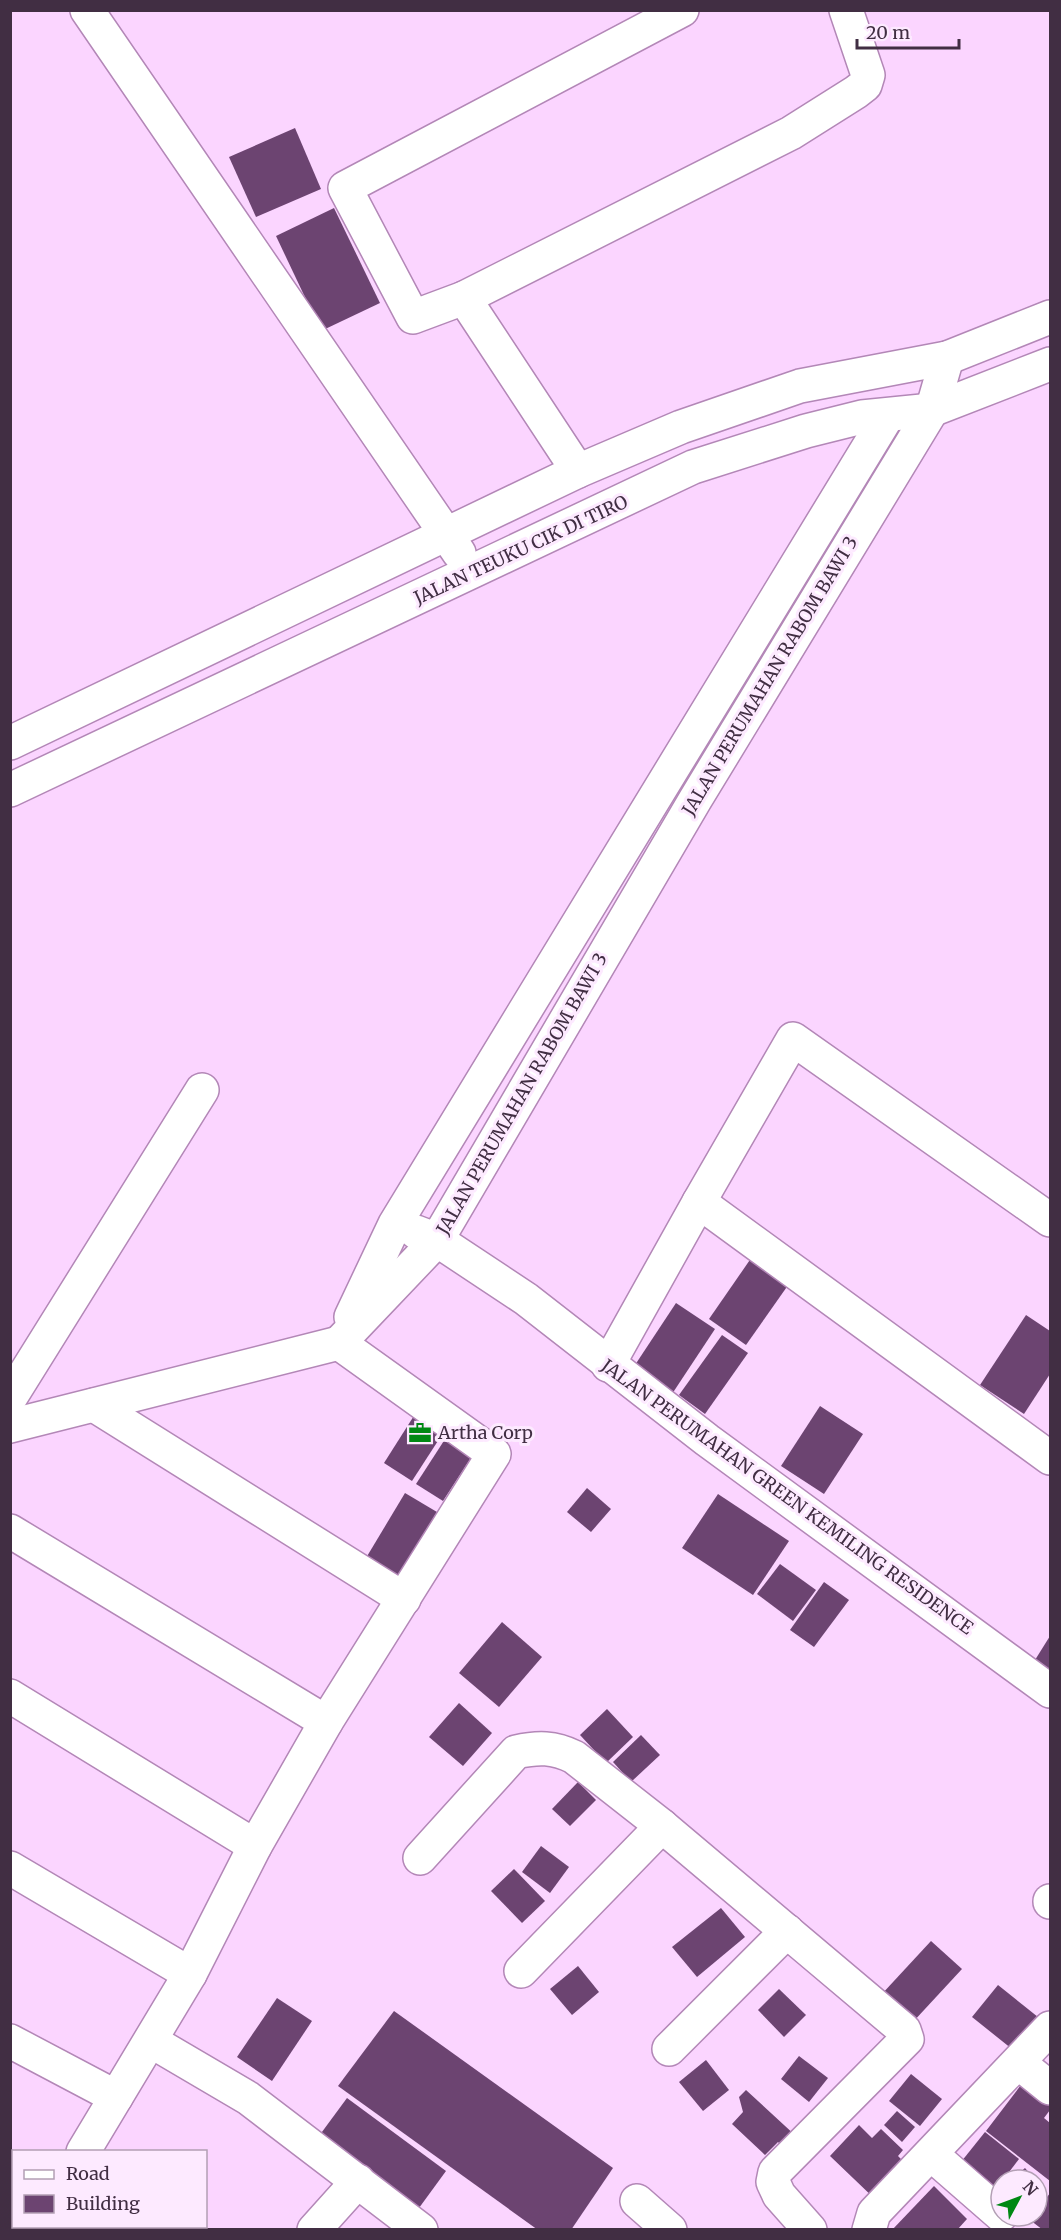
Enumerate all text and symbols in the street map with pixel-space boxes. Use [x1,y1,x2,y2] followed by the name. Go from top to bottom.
[857,12,959,50] scale bar
[866,21,910,44] text: 20 m
[409,490,631,610] street label: JALAN TEUKU CIK DI TIRO
[676,532,862,820] street label: JALAN PERUMAHAN RABOM BAWI 3
[431,949,612,1240] street label: JALAN PERUMAHAN RABOM BAWI 3
[596,1353,978,1640] street label: JALAN PERUMAHAN GREEN KEMILING RESIDENCE
[407,1420,433,1446] office icon: Artha Corp
[437,1421,533,1444] place label: Artha Corp
[12,2150,207,2228] legend
[66,2162,110,2185] text: Road
[989,2168,1049,2228] north arrow
[1019,2177,1042,2200] text: N
[66,2192,140,2215] text: Building

